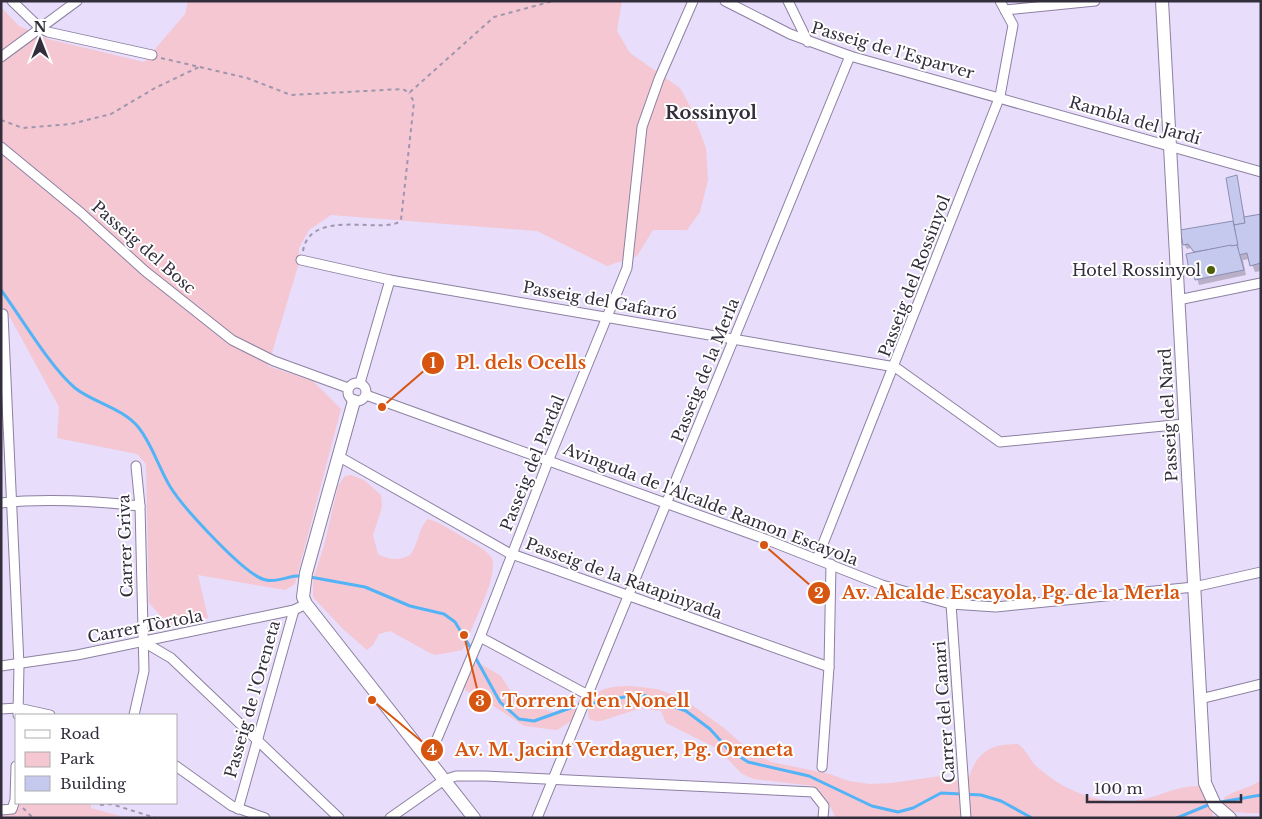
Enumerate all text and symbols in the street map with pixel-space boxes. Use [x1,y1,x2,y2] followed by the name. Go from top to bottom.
[15,15,65,65] north arrow
[809,17,977,83] street label: Passeig de l'Esparver
[33,18,47,36] text: N
[1067,92,1204,148] street label: Rambla del Jardí
[665,102,758,124] district label: Rossinyol
[874,192,954,360] street label: Passeig del Rossinyol
[88,196,200,298] street label: Passeig del Bosc
[1072,260,1201,280] place label: Hotel Rossinyol
[1205,264,1217,276] marker: Hotel Rossinyol
[521,277,679,323] street label: Passeig del Gafarró
[667,295,743,445] street label: Passeig de la Merla
[421,346,596,379] callout: Pl. dels Ocells
[1155,348,1181,482] street label: Passeig del Nard
[456,352,586,374] text: Pl. dels Ocells
[430,353,437,372] text: 1
[496,392,568,534] street label: Passeig del Pardal
[560,438,861,570] street label: Avinguda de l'Alcalde Ramon Escayola
[113,494,137,598] street label: Carrer Griva
[523,533,725,623] street label: Passeig de la Ratapinyada
[807,576,1191,609] callout: Av. Alcalde Escayola, Pg. de la Merla
[841,582,1181,604] text: Av. Alcalde Escayola, Pg. de la Merla
[814,583,824,602] text: 2
[86,605,204,647] street label: Carrer Tòrtola
[220,618,284,780] street label: Passeig de l'Oreneta
[929,640,959,784] street label: Carrer del Canari
[467,685,700,718] callout: Torrent d'en Nonell
[502,690,690,712] text: Torrent d'en Nonell
[475,691,485,710] text: 3
[15,714,178,804] legend
[60,724,100,743] text: Road
[420,733,804,766] callout: Av. M. Jacint Verdaguer, Pg. Oreneta
[454,739,794,761] text: Av. M. Jacint Verdaguer, Pg. Oreneta
[427,740,437,759] text: 4
[60,749,96,768] text: Park
[1087,772,1241,804] scale bar
[60,774,127,793] text: Building
[1094,779,1143,798] text: 100 m

